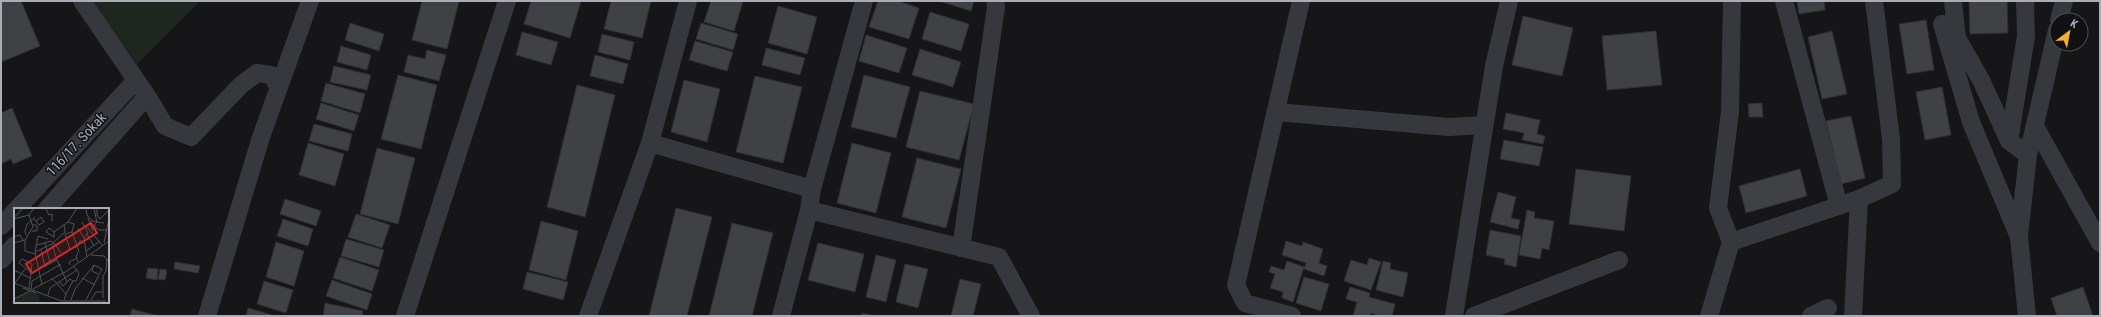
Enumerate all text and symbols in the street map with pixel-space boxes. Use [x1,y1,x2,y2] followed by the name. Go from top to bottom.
[2049,12,2089,52] north arrow
[2068,17,2081,32] text: K
[43,109,110,179] street label: 116/17. Sokak
[14,208,109,303] inset map

